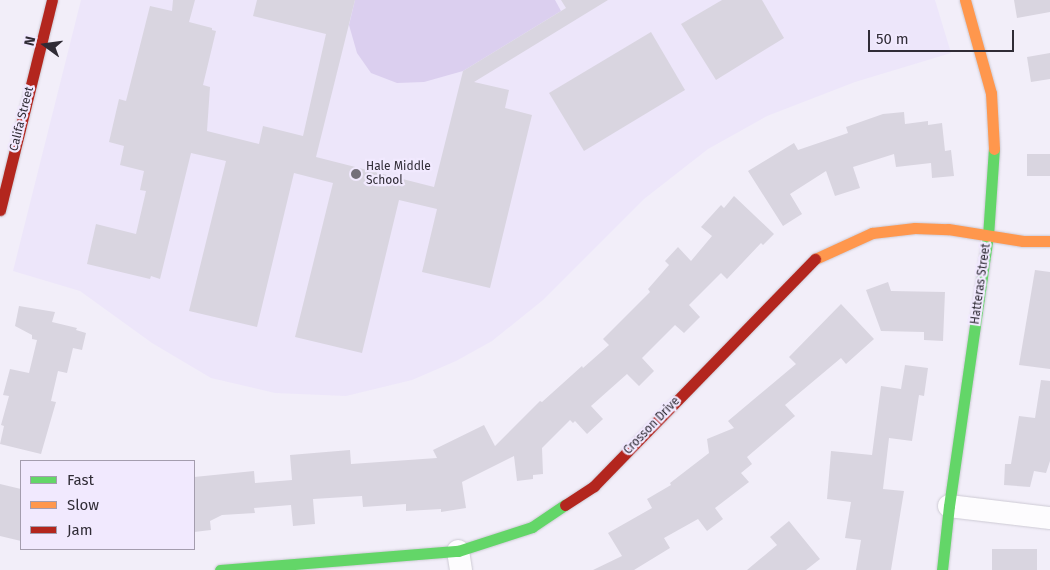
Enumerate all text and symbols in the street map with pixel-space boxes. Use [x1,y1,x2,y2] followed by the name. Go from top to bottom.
[20,20,70,70] north arrow
[870,20,1016,52] scale bar
[876,30,909,48] text: 50 m
[21,35,39,48] text: N
[7,85,37,153] street label: Califa Street
[366,160,431,188] place label: Hale Middle School
[350,168,362,180] marker: Hale Middle School
[968,243,994,325] street label: Hatteras Street
[621,394,683,458] street label: Crosson Drive
[20,460,195,550] legend
[67,471,94,489] text: Fast
[67,496,99,514] text: Slow
[67,521,93,539] text: Jam

